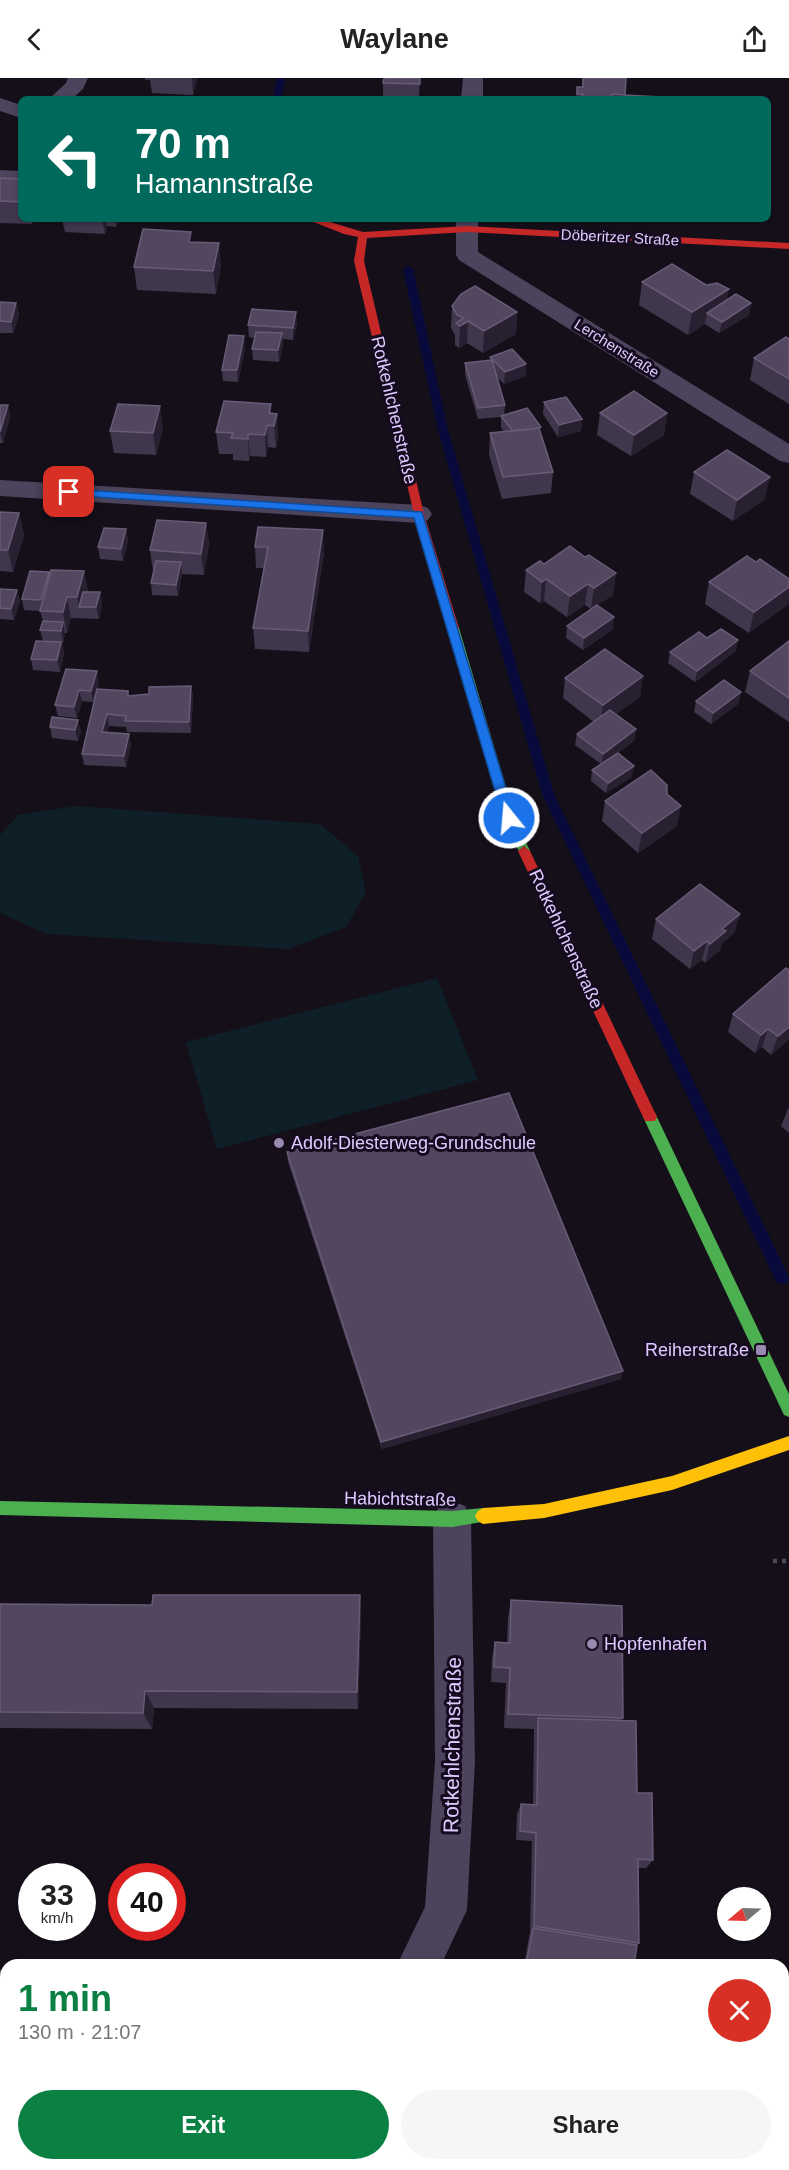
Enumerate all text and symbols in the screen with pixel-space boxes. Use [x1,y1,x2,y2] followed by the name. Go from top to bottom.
[18,23,51,56] icon: back
[738,23,771,56] icon: share
[340,24,449,54] text: Waylane
[36,120,114,198] icon: left
[135,120,231,167] text: 70 m
[135,169,314,199] text: Hamannstraße
[560,225,680,249] street label: Döberitzer Straße
[571,315,663,381] street label: Lerchenstraße
[367,334,421,486] street label: Rotkehlchenstraße
[43,466,94,517] pin
[52,475,85,508] icon: arrive
[477,786,541,850] position arrow
[525,866,607,1012] street label: Rotkehlchenstraße
[291,1133,536,1153] place label: Adolf-Diesterweg-Grundschule
[272,1136,286,1150] marker: Adolf-Diesterweg-Grundschule
[645,1340,749,1360] place label: Reiherstraße
[754,1343,768,1357] marker: Reiherstraße
[344,1488,456,1510] street label: Habichtstraße
[604,1634,707,1654] place label: Hopfenhafen
[585,1637,599,1651] marker: Hopfenhafen
[439,1657,465,1833] street label: Rotkehlchenstraße
[108,1863,186,1941] speed limit sign: 40
[40,1878,74,1911] text: 33
[717,1887,771,1941] north arrow
[717,1887,771,1941] map controls
[41,1909,73,1926] text: km/h
[18,1978,112,2019] text: 1 min
[708,1979,771,2042] button: close
[18,2021,141,2043] text: 130 m · 21:07
[18,2090,389,2159] button: Exit
[401,2090,771,2159] button: Share

